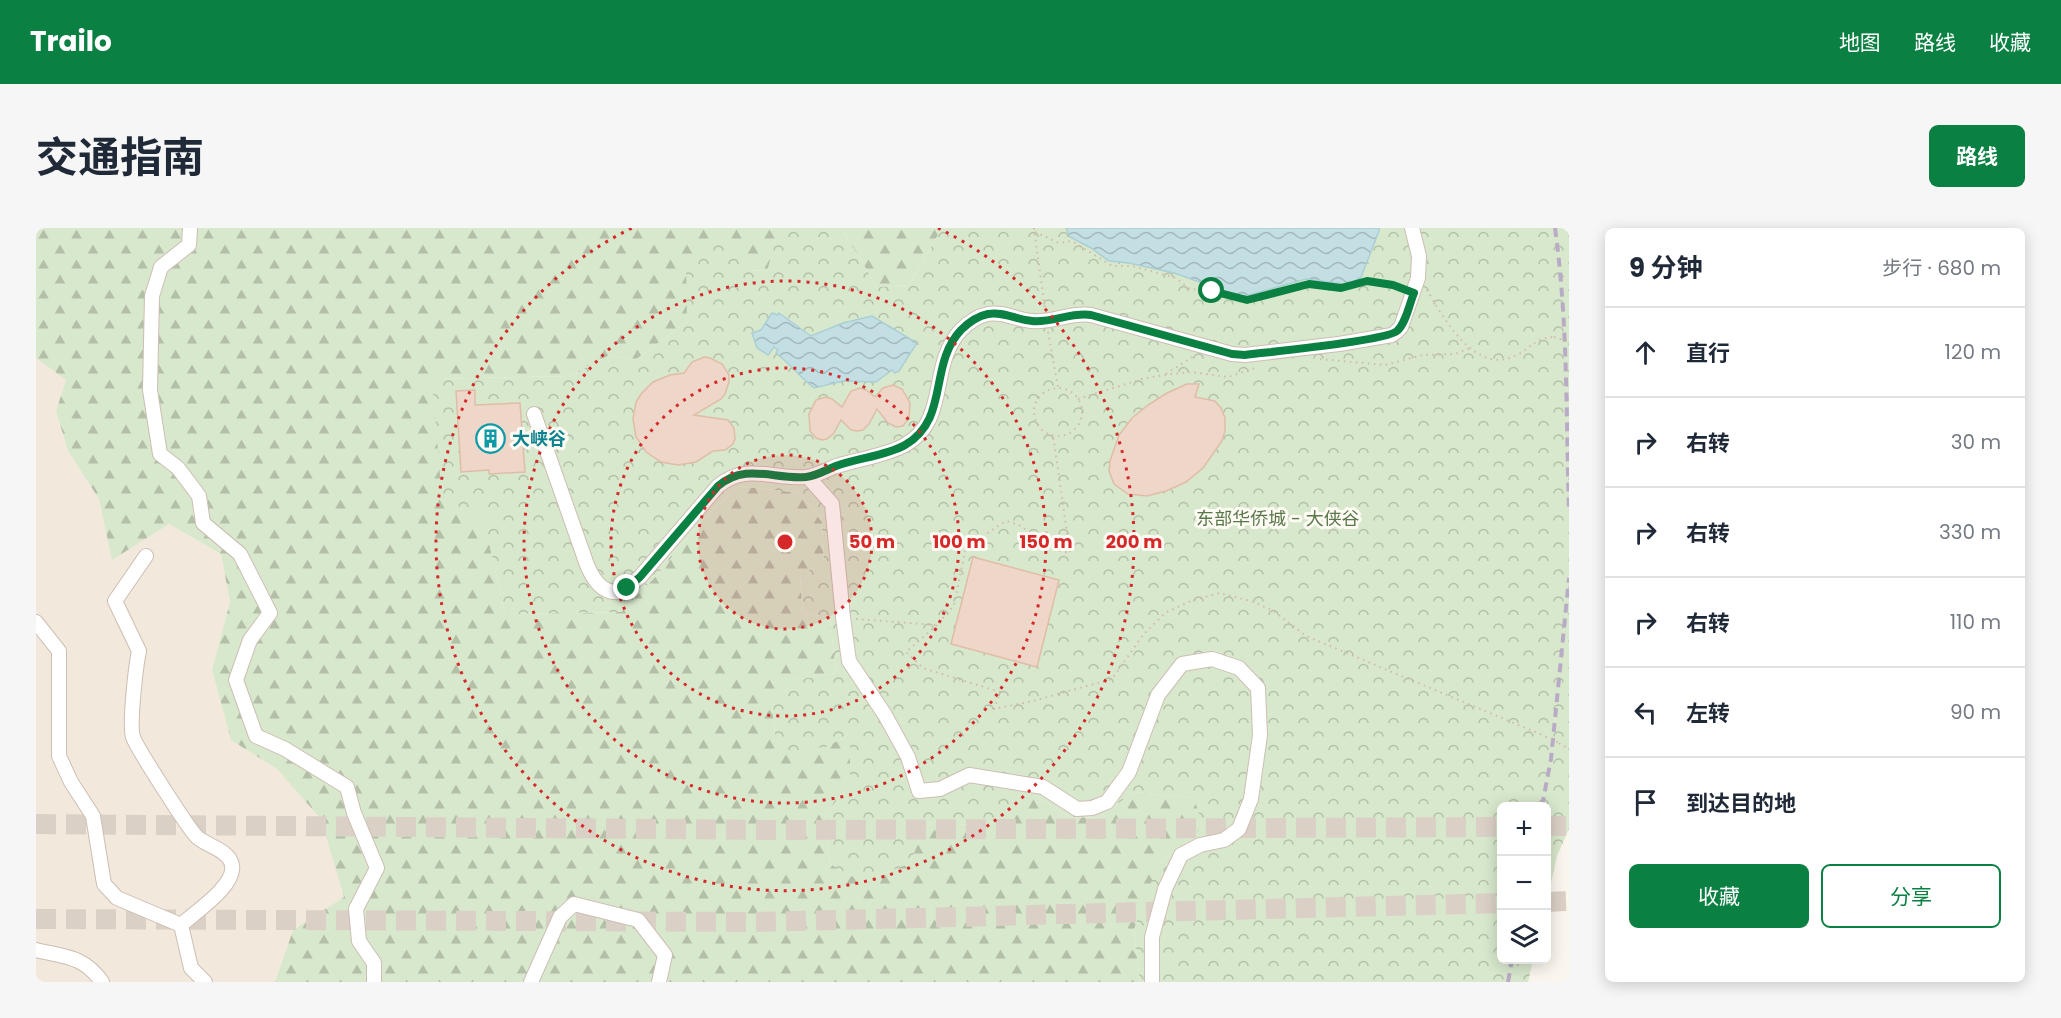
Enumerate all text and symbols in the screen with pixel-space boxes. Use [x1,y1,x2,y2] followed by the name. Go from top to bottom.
[30,22,112,61] text: Trailo
[1839,28,1881,57] text: 地图
[1914,28,1956,57] text: 路线
[1989,28,2031,57] text: 收藏
[1929,125,2025,187] button: 路线
[36,128,204,187] text: 交通指南
[1629,250,1703,286] text: 9 分钟
[1882,254,2001,282] text: 步行 · 680 m
[1198,277,1224,303] route start
[1629,336,1662,369] icon: ahead
[1686,338,1730,369] text: 直行
[1945,338,2001,366] text: 120 m
[475,422,507,454] building icon: 大峡谷
[512,426,566,451] place label: 大峡谷
[1629,426,1662,459] icon: right
[1686,428,1730,459] text: 右转
[1951,428,2001,456] text: 30 m
[1196,506,1360,531] park label: 东部华侨城 - 大侠谷
[1629,516,1662,549] icon: right
[1686,518,1730,549] text: 右转
[1939,518,2001,546] text: 330 m
[849,529,895,554] text: 50 m
[932,529,986,554] text: 100 m
[1019,529,1073,554] text: 150 m
[1106,529,1162,554] text: 200 m
[775,532,795,552] centre of rings
[613,574,639,600] route end
[1629,606,1662,639] icon: right
[1686,608,1730,639] text: 右转
[1950,608,2001,636] text: 110 m
[1629,696,1662,729] icon: left
[1686,698,1730,729] text: 左转
[1950,698,2001,726] text: 90 m
[1629,786,1662,819] icon: arrive
[1686,788,1796,819] text: 到达目的地
[1497,802,1551,964] map controls
[1497,802,1551,856] button: +
[1497,856,1551,910] button: −
[1629,864,1809,928] button: 收藏
[1821,864,2001,928] button: 分享
[1497,910,1551,964] button: layers

